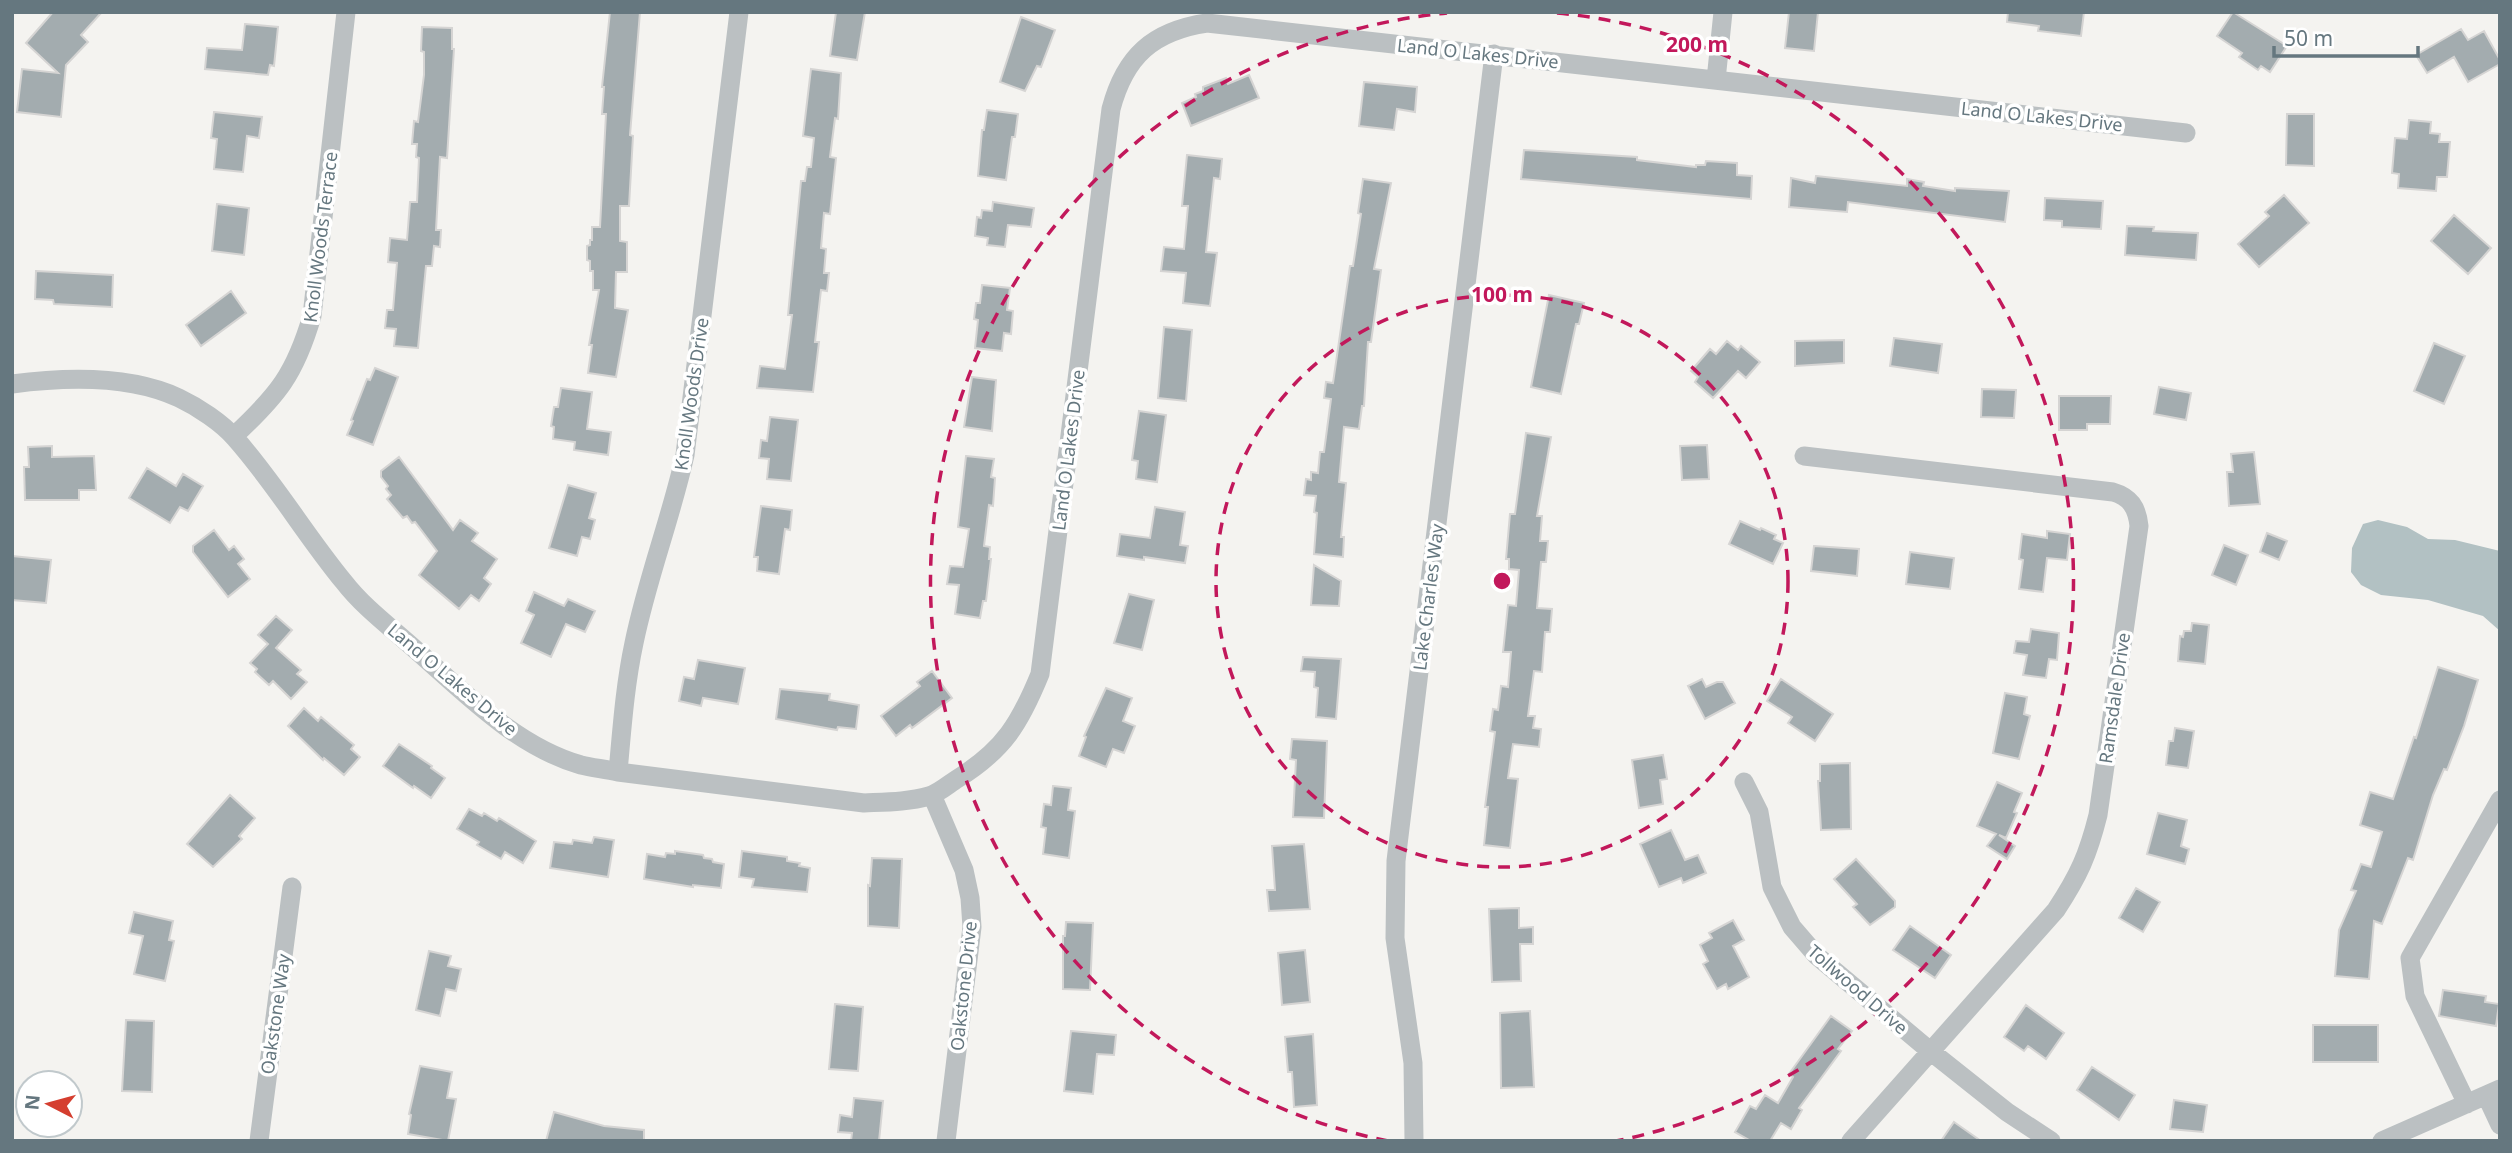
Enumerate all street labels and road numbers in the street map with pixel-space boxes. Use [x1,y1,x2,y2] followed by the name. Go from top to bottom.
[1396,33,1560,73] street label: Land O Lakes Drive
[1960,96,2124,136] street label: Land O Lakes Drive
[298,150,342,324] street label: Knoll Woods Terrace
[668,316,714,472] street label: Knoll Woods Drive
[1046,368,1090,532] street label: Land O Lakes Drive
[1407,521,1449,672] street label: Lake Charles Way
[383,618,523,740] street label: Land O Lakes Drive
[2093,631,2135,765] street label: Ramsdale Drive
[944,920,982,1052] street label: Oakstone Drive
[1803,939,1913,1039] street label: Tollwood Drive
[255,951,295,1076] street label: Oakstone Way

